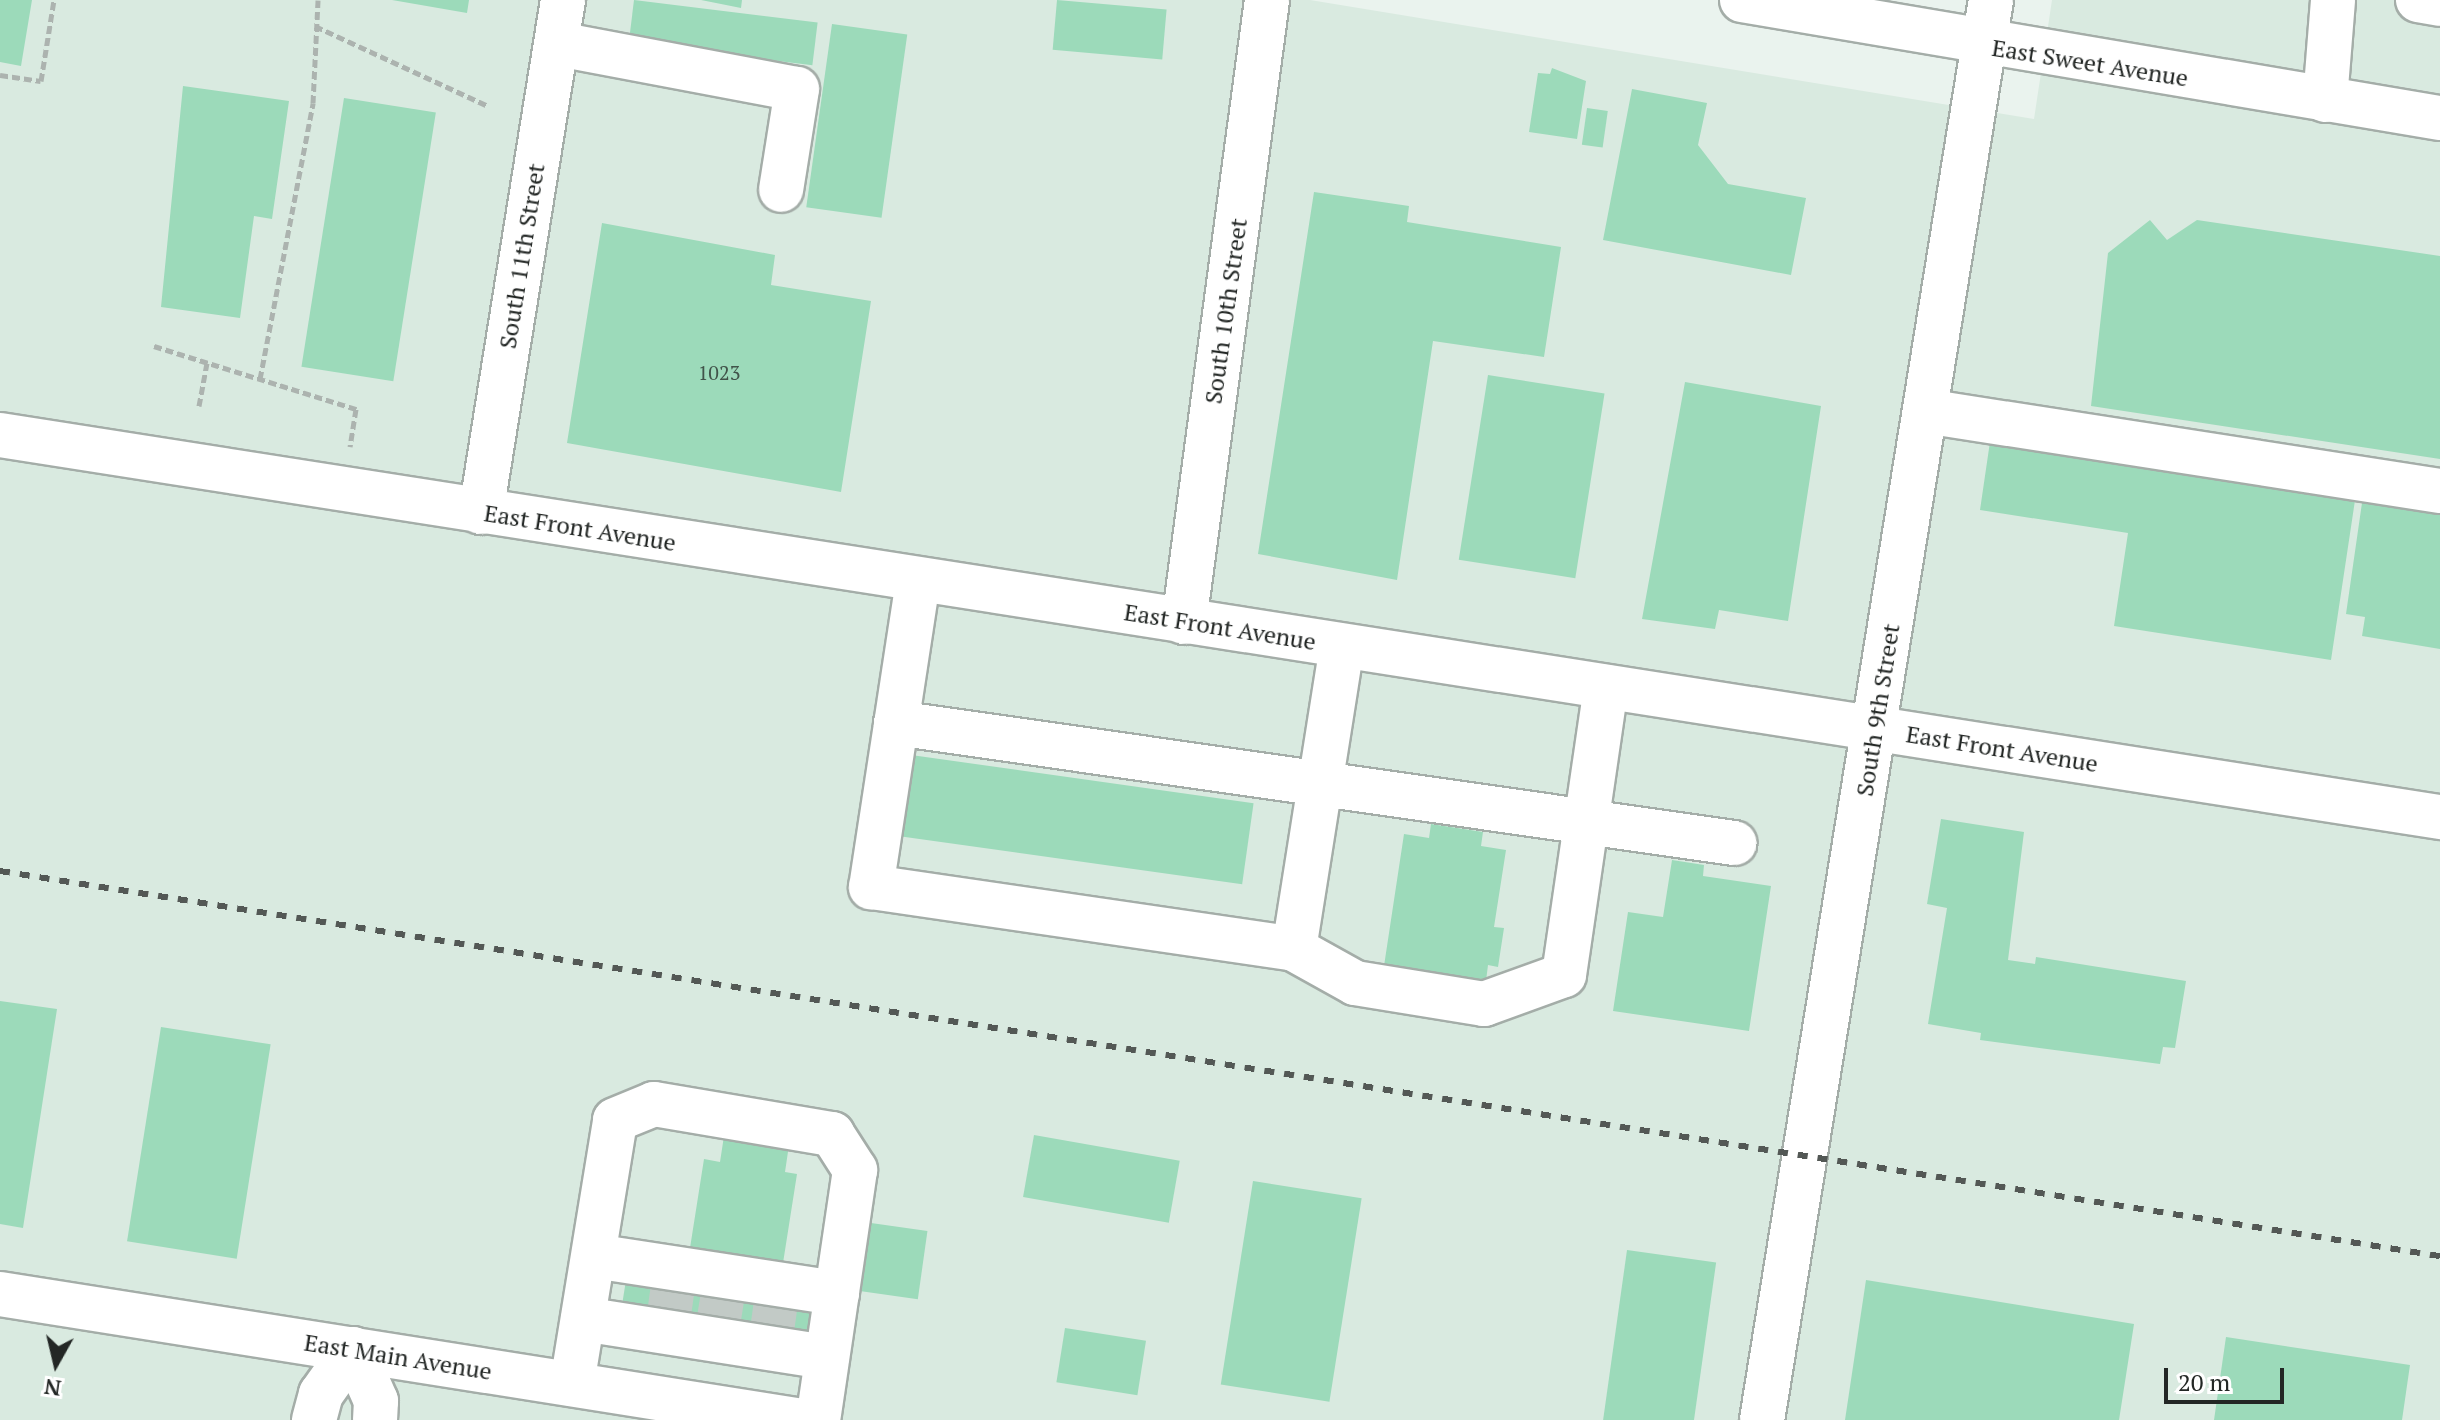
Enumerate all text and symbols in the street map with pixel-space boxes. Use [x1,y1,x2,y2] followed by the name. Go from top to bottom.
[1990,33,2190,93] street label: East Sweet Avenue
[493,161,551,351] street label: South 11th Street
[1199,216,1253,406] street label: South 10th Street
[698,360,740,384] house number: 1023
[482,499,678,557] street label: East Front Avenue
[1122,598,1318,656] street label: East Front Avenue
[1850,622,1906,798] street label: South 9th Street
[1904,720,2100,778] street label: East Front Avenue
[16,1324,96,1404] north arrow
[302,1328,494,1386] street label: East Main Avenue
[2168,1352,2288,1402] scale bar
[2178,1366,2230,1398] text: 20 m
[42,1373,63,1404] text: N

